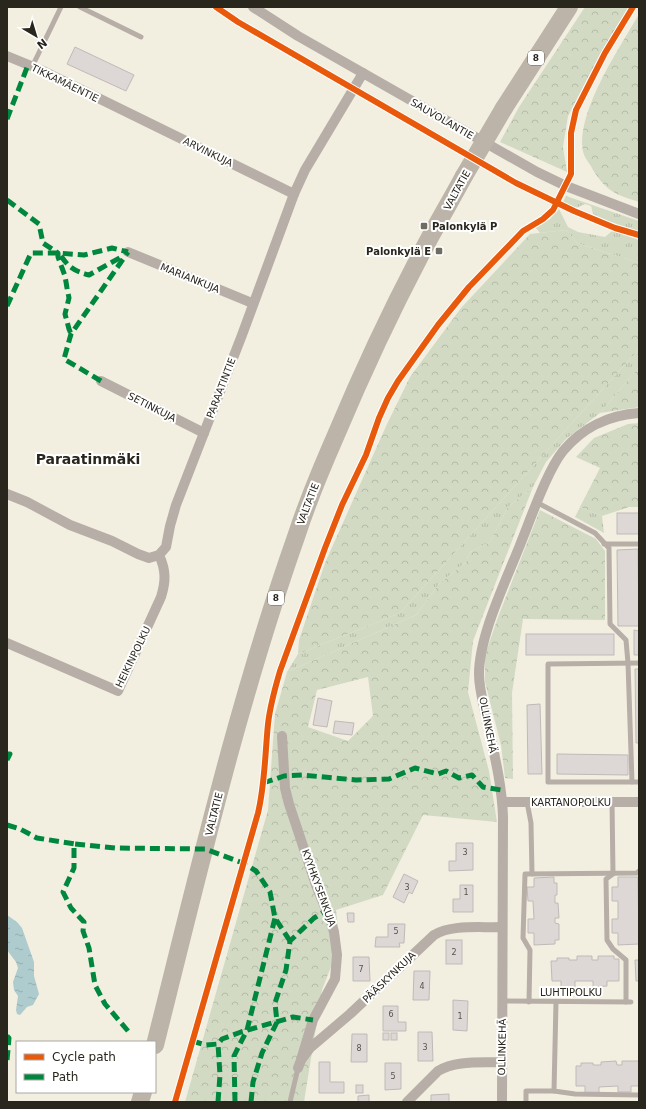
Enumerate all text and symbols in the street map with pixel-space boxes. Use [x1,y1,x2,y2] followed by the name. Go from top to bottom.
[16,16,56,56] north arrow
[34,36,49,51] text: N
[528,51,544,65] road number: 8
[29,61,101,104] street label: TIKKAMÄENTIE
[409,97,475,141] street label: SAUVOLANTIE
[181,135,235,169] street label: ARVINKUJA
[442,168,472,212] street label: VALTATIE
[419,221,429,231] marker: Palonkylä P
[432,221,497,232] place label: Palonkylä P
[366,246,431,257] place label: Palonkylä E
[434,246,444,256] marker: Palonkylä E
[159,261,221,295] street label: MARIANKUJA
[204,356,238,420] street label: PARAATINTIE
[126,390,178,424] street label: SETINKUJA
[36,451,140,467] district label: Paraatinmäki
[295,481,321,527] street label: VALTATIE
[268,591,284,605] road number: 8
[113,625,153,689] street label: HEIKINPOLKU
[477,696,500,754] street label: OLLINKEHÄ
[203,791,225,837] street label: VALTATIE
[531,797,611,808] street label: KARTANOPOLKU
[300,848,338,928] street label: KYYHKYSENKUJA
[462,848,468,857] house number: 3
[404,883,410,892] house number: 3
[463,888,469,897] house number: 1
[393,927,399,936] house number: 5
[360,948,418,1005] street label: PÄÄSKYNKUJA
[451,948,457,957] house number: 2
[358,965,364,974] house number: 7
[419,982,425,991] house number: 4
[540,987,602,998] street label: LUHTIPOLKU
[388,1010,394,1019] house number: 6
[457,1012,463,1021] house number: 1
[495,1018,508,1075] street label: OLLINKEHÄ
[16,1041,156,1093] legend
[422,1043,428,1052] house number: 3
[356,1044,362,1053] house number: 8
[52,1050,116,1064] text: Cycle path
[52,1070,78,1084] text: Path
[390,1072,396,1081] house number: 5

